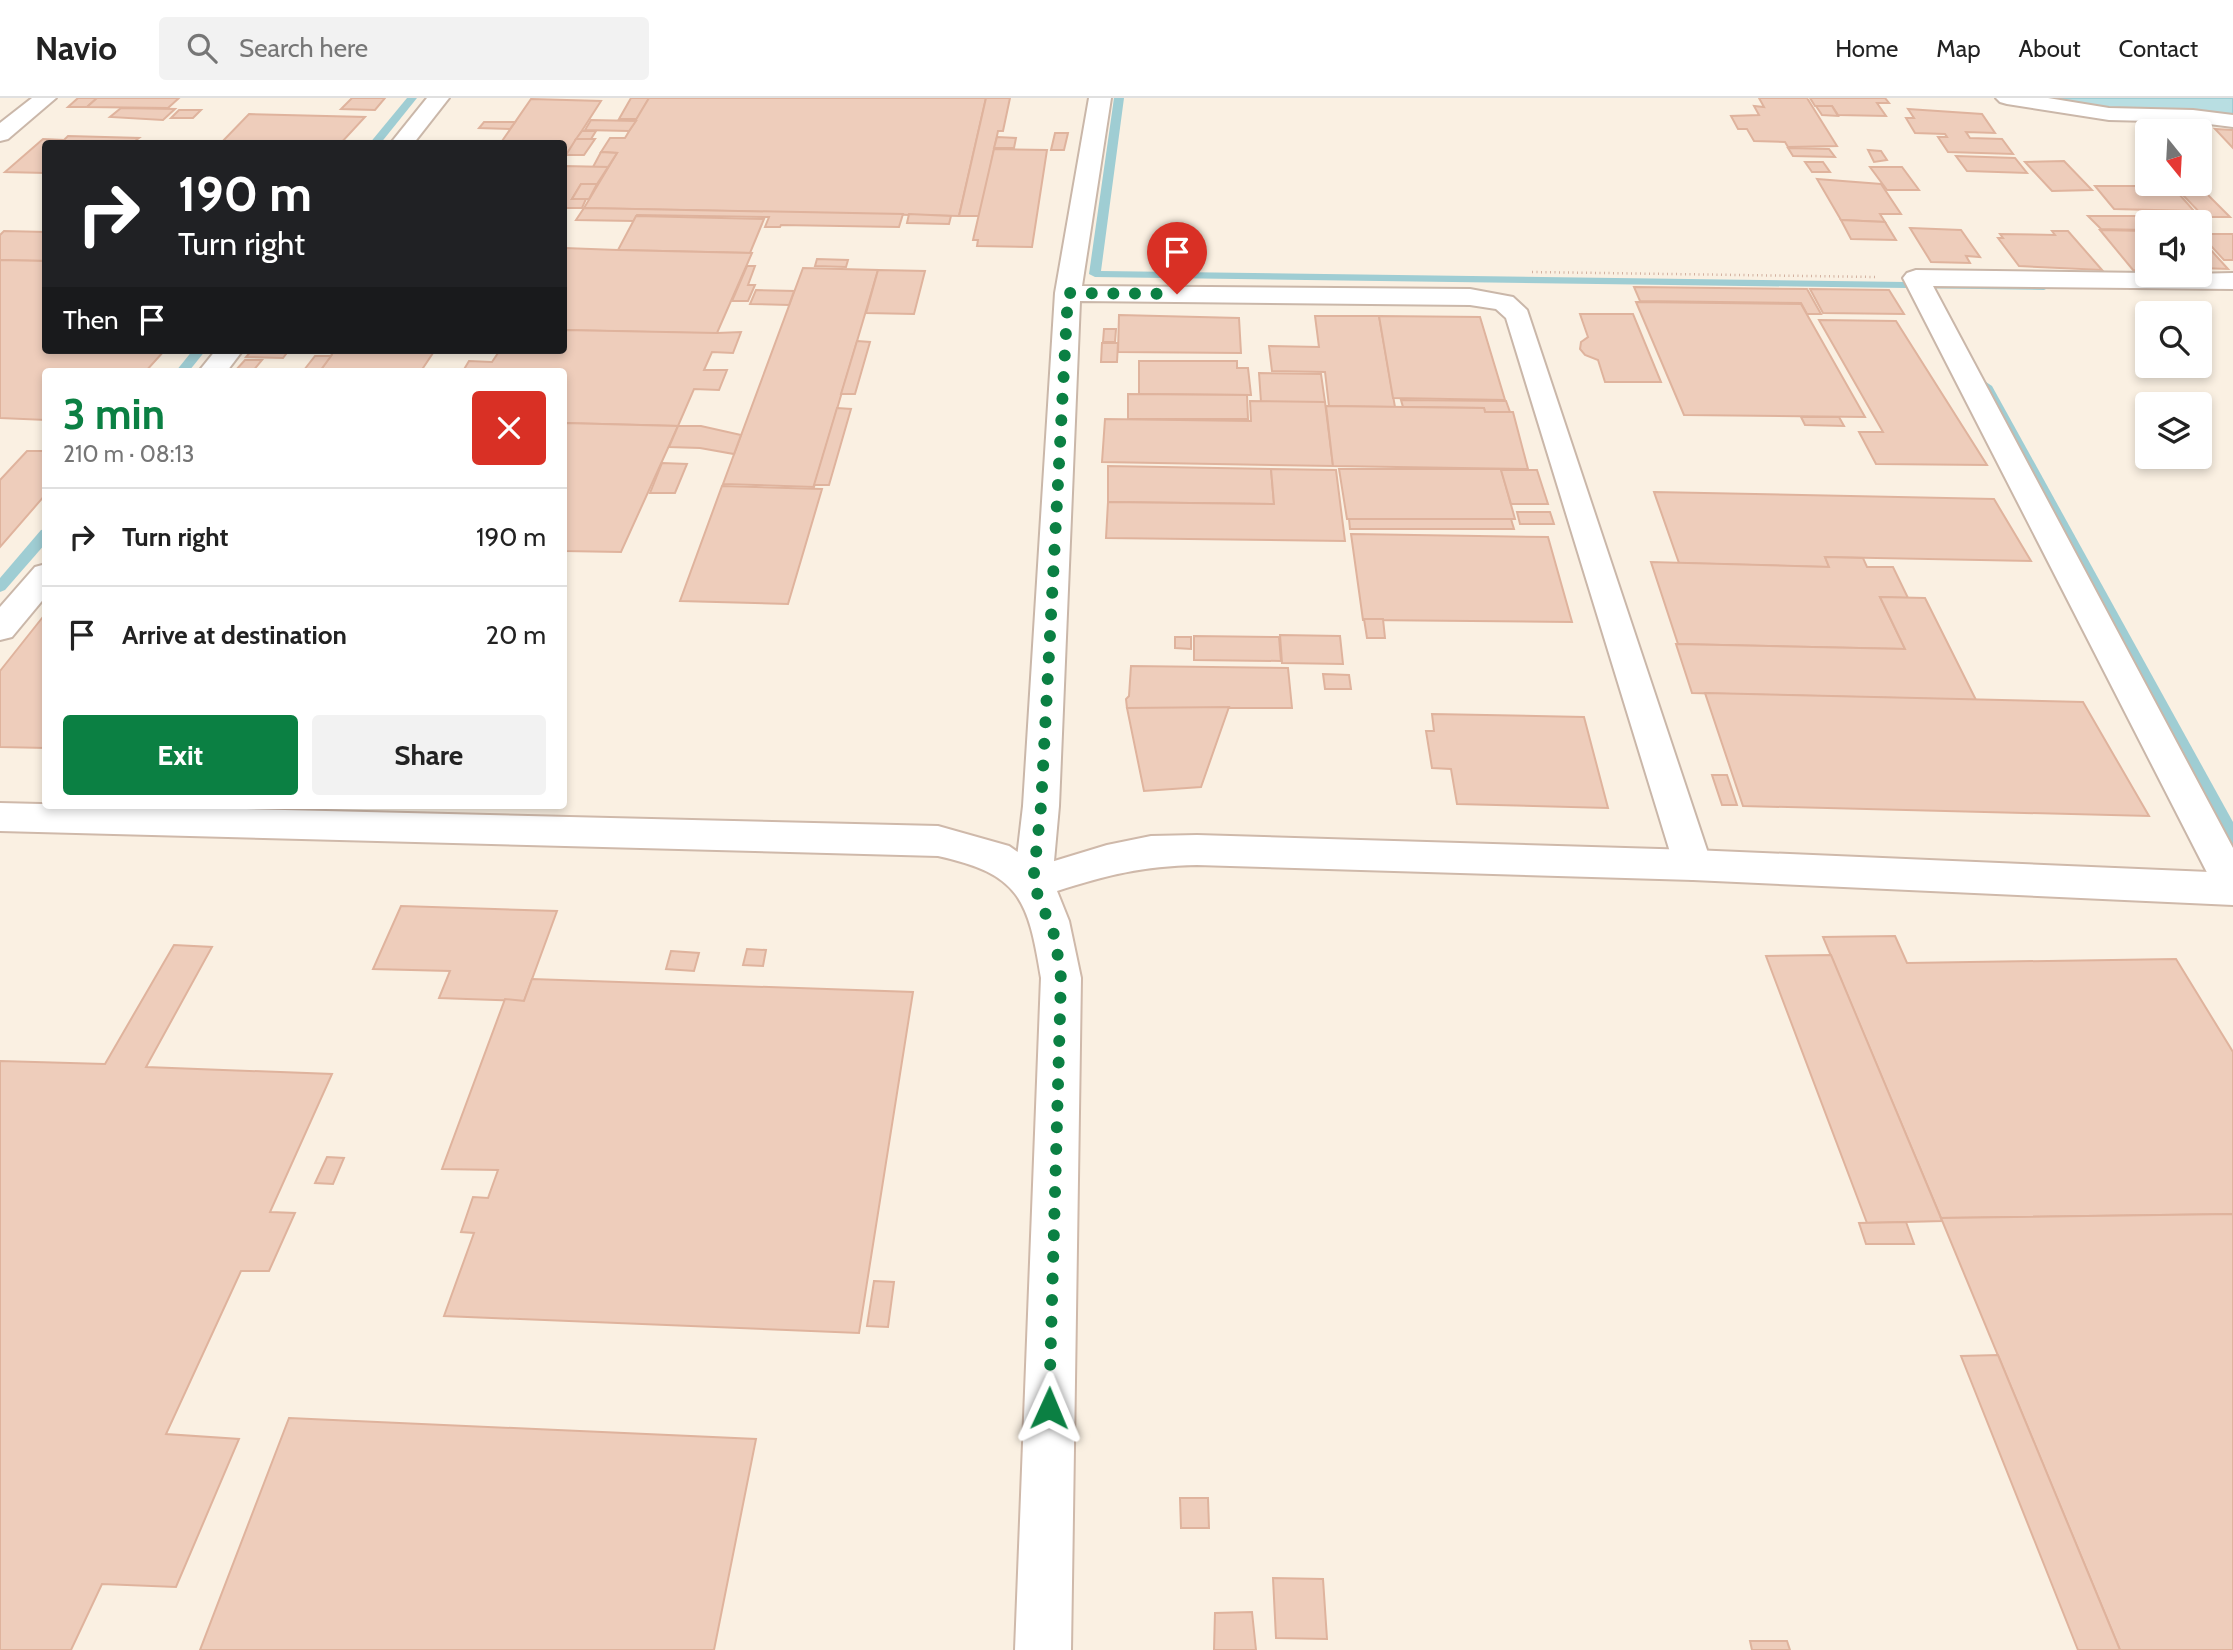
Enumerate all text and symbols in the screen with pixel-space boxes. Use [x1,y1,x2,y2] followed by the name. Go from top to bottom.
[159,17,649,80] search box
[35,28,117,68] text: Navio
[183,29,221,67] icon: search
[239,32,368,64] text: Search here
[1835,34,1898,63] text: Home
[1936,34,1981,63] text: Map
[2019,34,2081,63] text: About
[2119,34,2198,63] text: Contact
[2135,119,2212,196] north arrow
[2135,119,2212,469] map controls
[178,164,312,223] text: 190 m
[63,168,154,259] icon: right
[2135,210,2212,287] button: sound
[1147,222,1207,294] pin
[178,224,305,263] text: Turn right
[1158,233,1196,271] icon: arrive
[133,301,171,339] icon: arrive
[2135,301,2212,378] button: search
[63,304,119,336] text: Then
[63,388,165,440] text: 3 min
[472,391,546,465] button: close
[2135,392,2212,469] button: layers
[63,440,195,468] text: 210 m · 08:13
[63,518,101,556] icon: right
[122,521,228,553] text: Turn right
[476,521,546,553] text: 190 m
[63,616,101,654] icon: arrive
[122,619,347,651] text: Arrive at destination
[486,619,546,651] text: 20 m
[63,715,298,795] button: Exit
[312,715,546,795] button: Share
[1012,1371,1086,1445] position arrow

